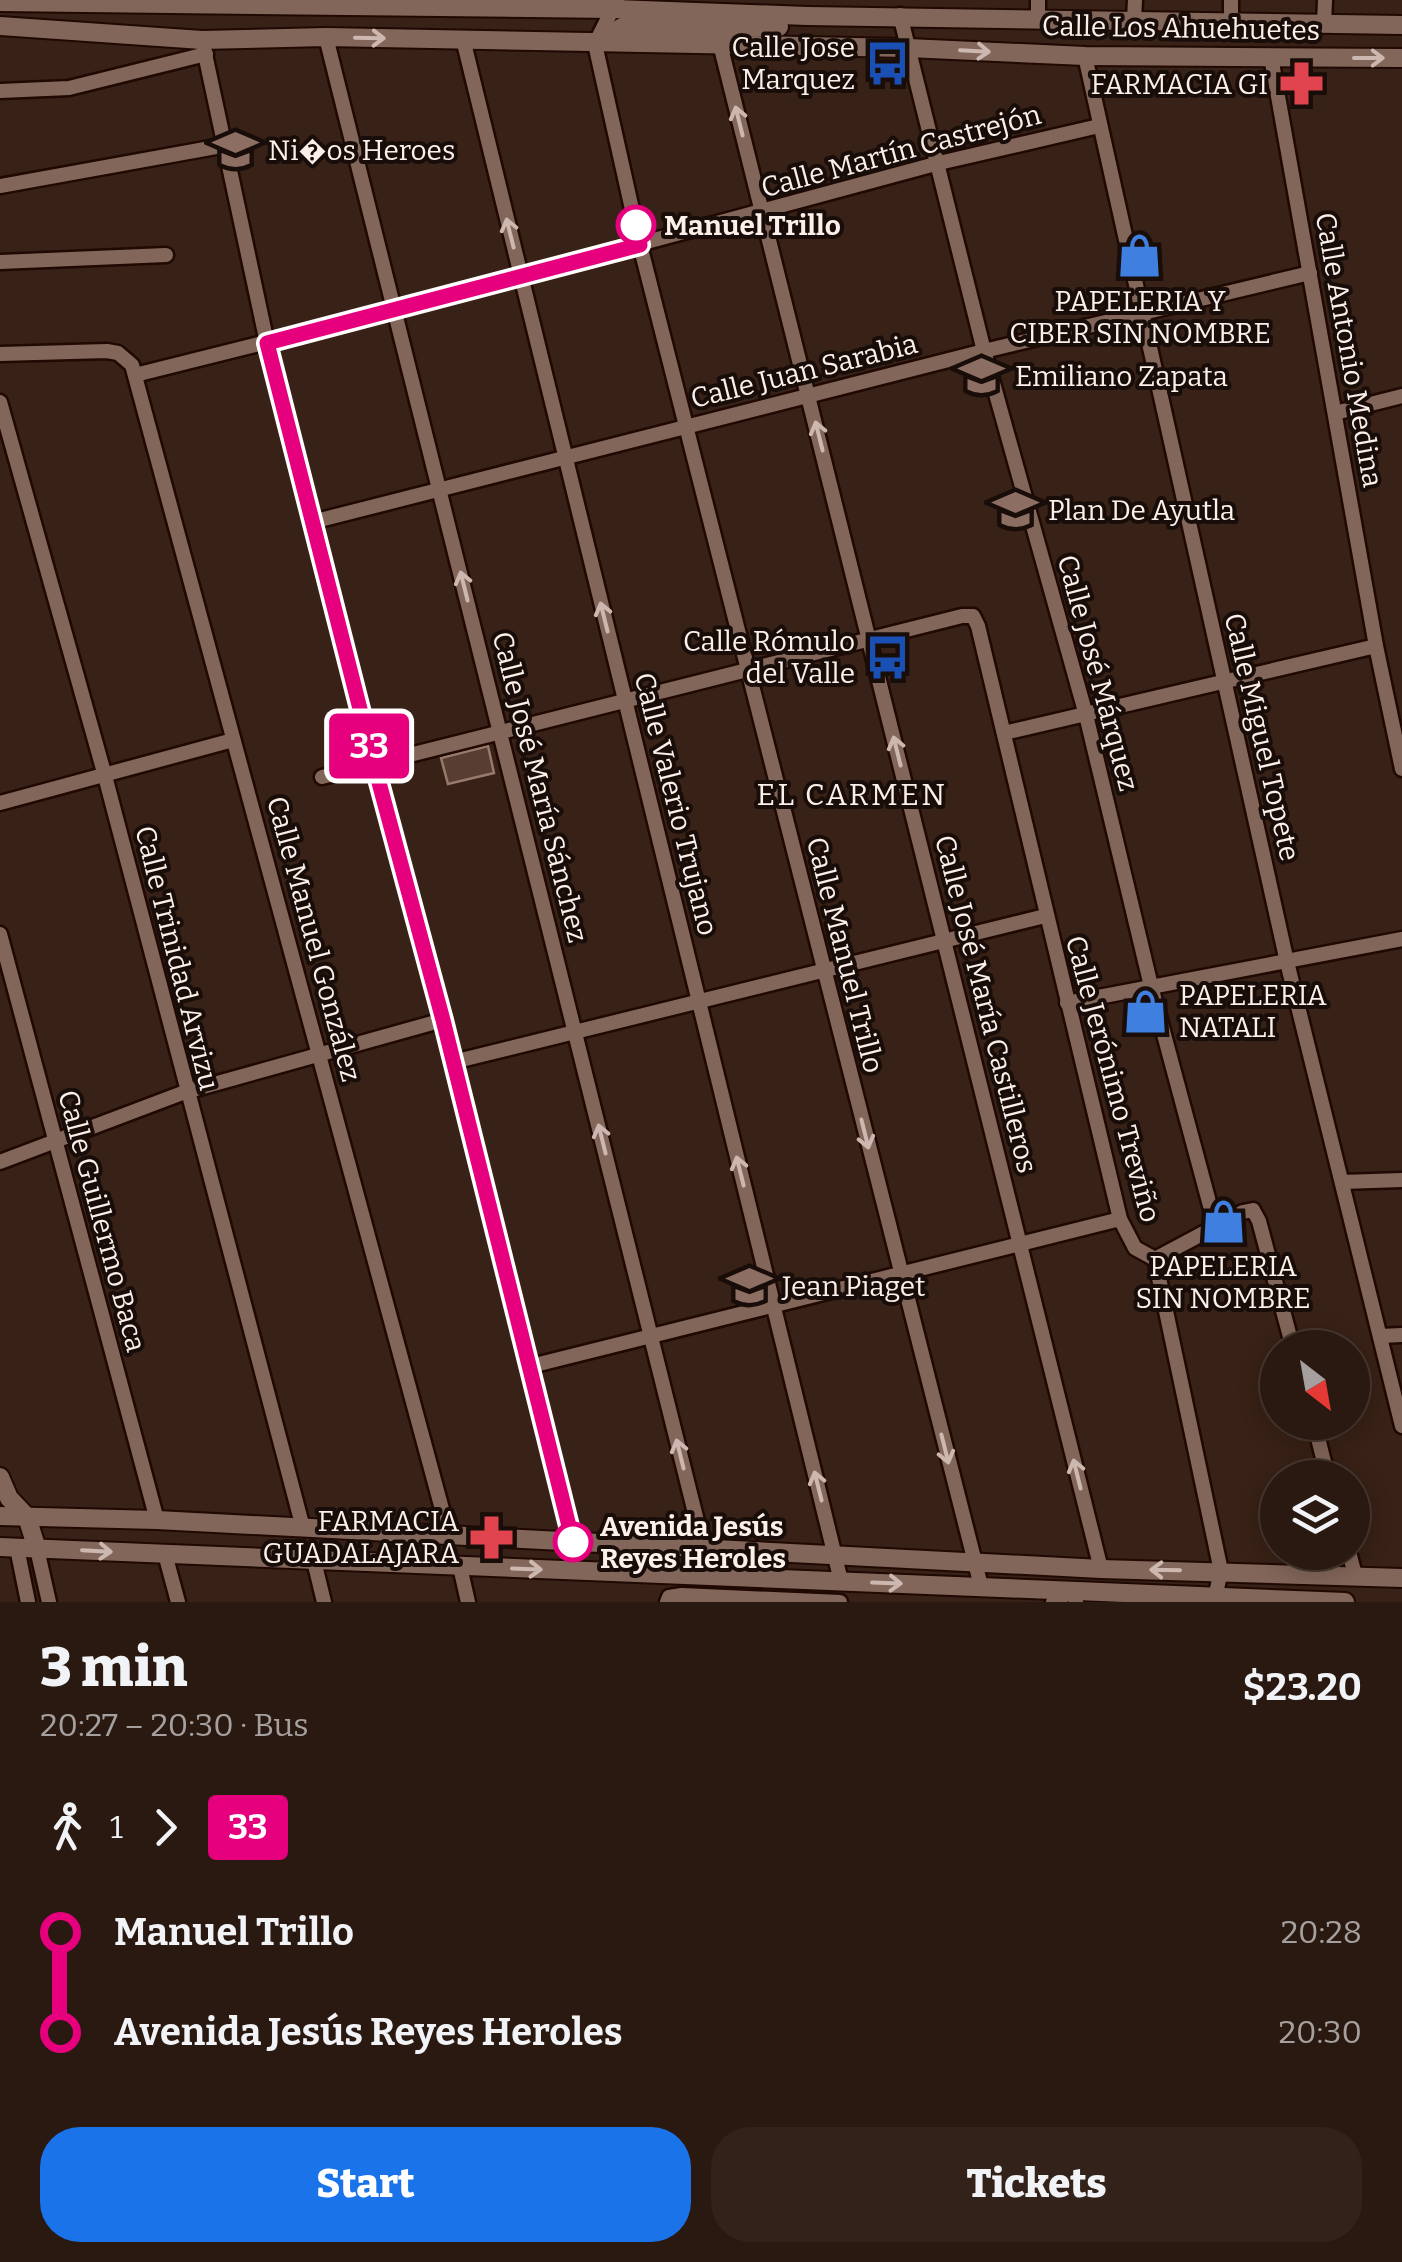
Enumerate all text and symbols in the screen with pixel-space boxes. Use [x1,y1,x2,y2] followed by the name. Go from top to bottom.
[1042,9,1320,47] street label: Calle Los Ahuehuetes
[353,28,385,47] one-way arrow
[731,31,855,96] place label: Calle Jose Marquez
[864,39,912,87] bus stop icon: Calle Jose Marquez
[958,42,990,61] one-way arrow
[1352,48,1385,68] one-way arrow
[1277,60,1325,108] pharmacy icon: FARMACIA GI
[1090,68,1268,101] place label: FARMACIA GI
[758,98,1045,204] street label: Calle Martín Castrejón
[729,106,748,137] one-way arrow
[211,126,259,174] school or university icon: Ni�os Heroes
[268,134,455,167] place label: Ni�os Heroes
[617,206,655,244] marker: Manuel Trillo
[664,209,841,242] place label: Manuel Trillo
[1309,210,1389,490] street label: Calle Antonio Medina
[500,218,519,249] one-way arrow
[1116,231,1164,279] shop icon: PAPELERIA Y CIBER SIN NOMBRE
[1009,285,1271,350] place label: PAPELERIA Y CIBER SIN NOMBRE
[687,327,921,415] street label: Calle Juan Sarabia
[958,352,1006,400] school or university icon: Emiliano Zapata
[1015,360,1228,393] place label: Emiliano Zapata
[809,421,828,452] one-way arrow
[991,486,1039,534] school or university icon: Plan De Ayutla
[1048,494,1235,527] place label: Plan De Ayutla
[1051,551,1145,795] street label: Calle José Márquez
[454,571,472,603] one-way arrow
[594,602,613,633] one-way arrow
[1217,610,1307,864] street label: Calle Miguel Topete
[683,625,855,690] place label: Calle Rómulo del Valle
[485,628,595,946] street label: Calle José María Sánchez
[864,633,912,681] bus stop icon: Calle Rómulo del Valle
[627,669,725,939] street label: Calle Valerio Trujano
[324,714,414,778] line badge: 33
[349,725,389,767] text: 33
[887,736,905,768] one-way arrow
[756,777,948,813] district label: EL CARMEN
[260,793,368,1085] street label: Calle Manuel González
[128,822,226,1094] street label: Calle Trinidad Arvizu
[928,832,1044,1176] street label: Calle José María Castilleros
[800,834,890,1076] street label: Calle Manuel Trillo
[1059,932,1167,1226] street label: Calle Jerónimo Treviño
[1179,979,1327,1044] place label: PAPELERIA NATALI
[1122,987,1170,1035] shop icon: PAPELERIA NATALI
[51,1087,153,1355] street label: Calle Guillermo Baca
[857,1118,876,1149] one-way arrow
[592,1124,610,1156] one-way arrow
[730,1156,748,1188] one-way arrow
[1199,1197,1247,1245] shop icon: PAPELERIA SIN NOMBRE
[1135,1250,1311,1315] place label: PAPELERIA SIN NOMBRE
[725,1262,773,1310] school or university icon: Jean Piaget
[781,1270,925,1303] place label: Jean Piaget
[1260,1330,1370,1440] north arrow
[1260,1330,1370,1570] map controls
[936,1433,955,1464] one-way arrow
[670,1439,689,1470] one-way arrow
[1067,1459,1086,1490] one-way arrow
[1260,1460,1370,1570] button: layers
[807,1471,826,1502] one-way arrow
[263,1505,459,1570] place label: FARMACIA GUADALAJARA
[600,1510,786,1575] place label: Avenida Jesús Reyes Heroles
[468,1513,516,1561] pharmacy icon: FARMACIA GUADALAJARA
[554,1523,592,1561] marker: Avenida Jesús Reyes Heroles
[81,1542,113,1561] one-way arrow
[511,1560,543,1579] one-way arrow
[1149,1560,1182,1580] one-way arrow
[870,1573,902,1592] one-way arrow
[40,1635,187,1701] text: 3 min
[1243,1664,1362,1710] text: $23.20
[40,1706,309,1744] text: 20:27 – 20:30 · Bus
[40,1800,95,1855] icon: walk
[138,1800,193,1855] icon: forward
[228,1806,268,1848] text: 33
[110,1808,123,1846] text: 1
[114,1909,354,1955] text: Manuel Trillo
[1281,1913,1362,1951] text: 20:28
[114,2009,623,2055] text: Avenida Jesús Reyes Heroles
[1279,2013,1362,2051] text: 20:30
[40,2127,691,2242] button: Start
[711,2127,1362,2242] button: Tickets

